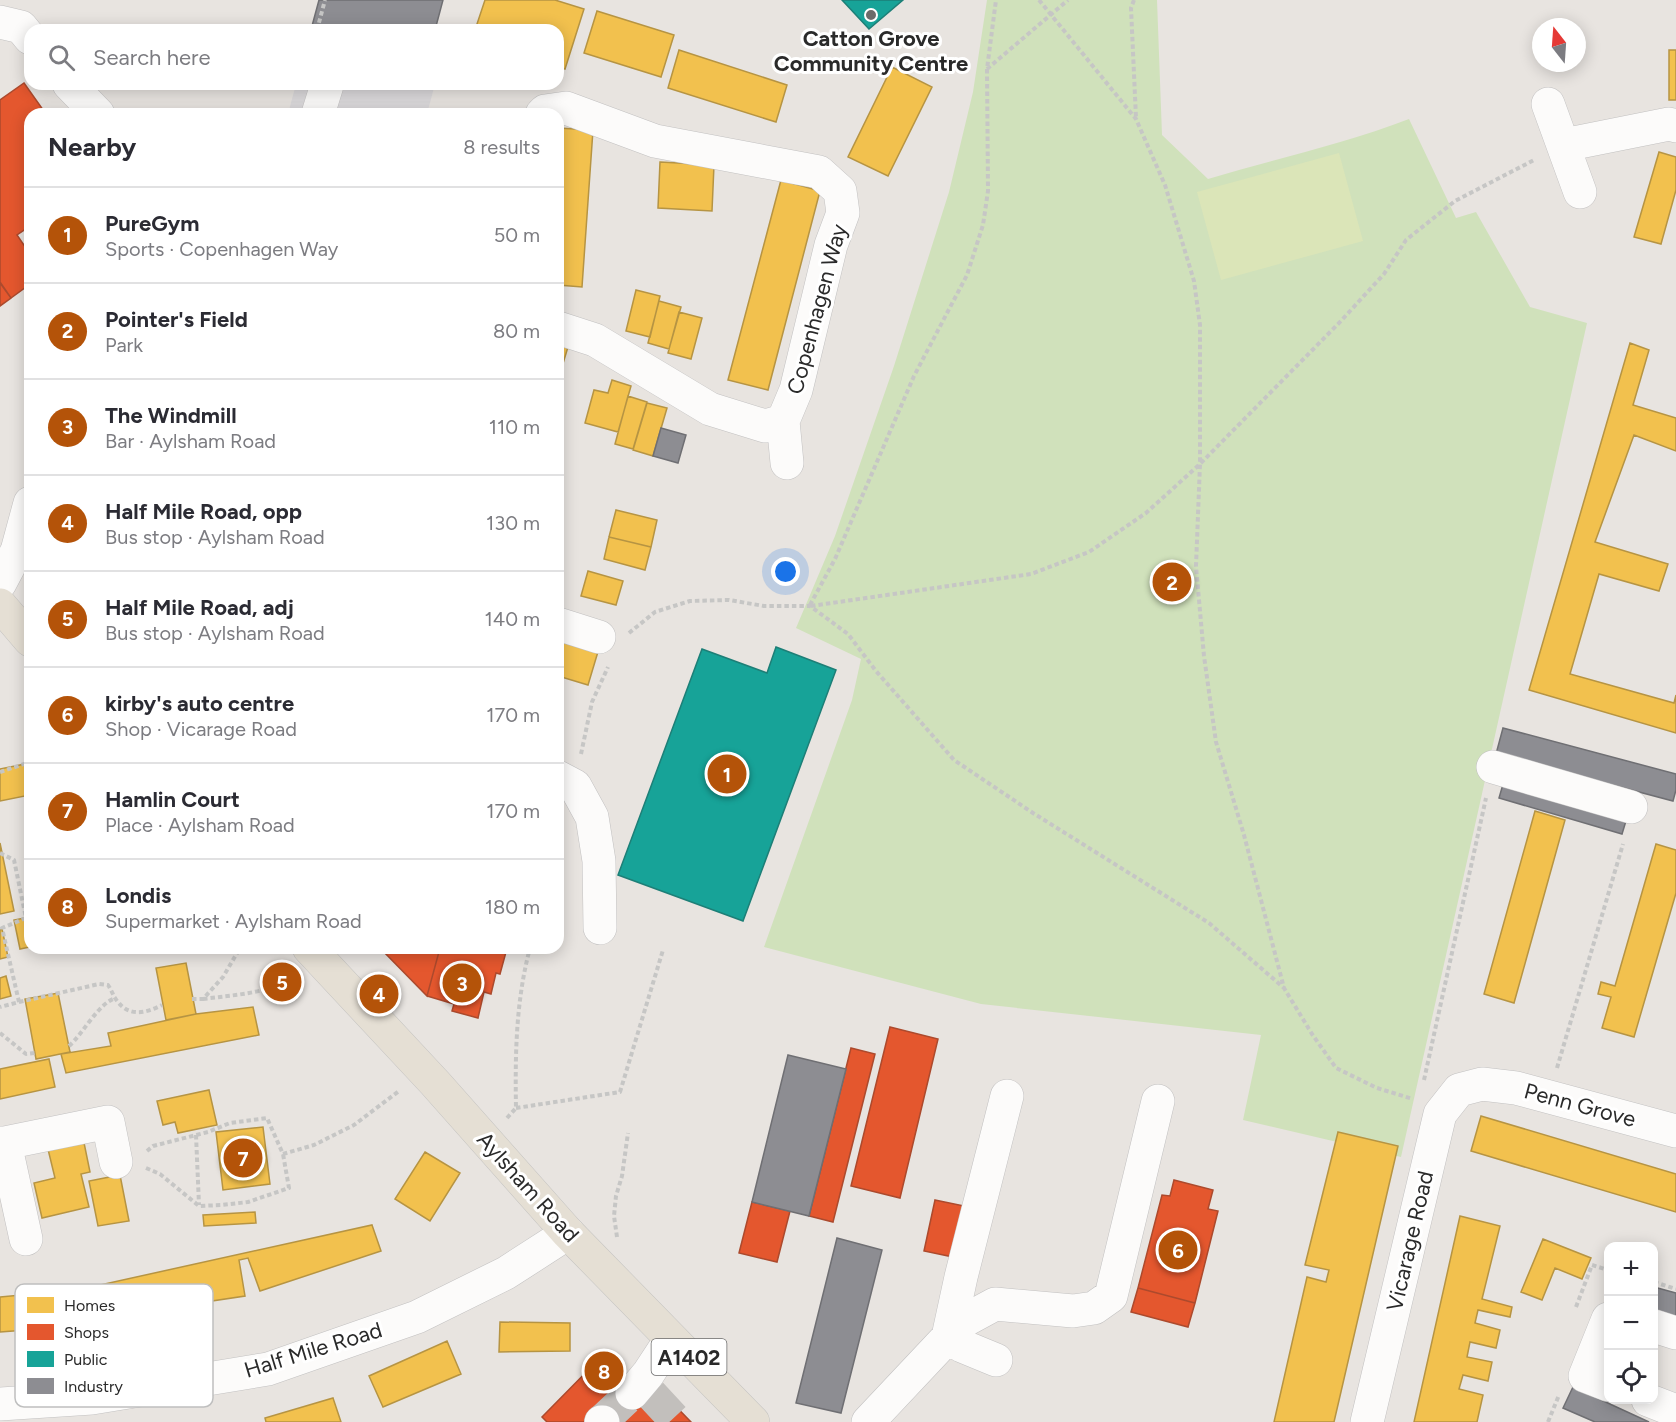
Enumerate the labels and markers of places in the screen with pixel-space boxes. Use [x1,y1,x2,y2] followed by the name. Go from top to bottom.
[864,8,878,22] marker: Catton Grove Community Centre
[774,25,968,77] place label: Catton Grove Community Centre
[1152,560,1192,604] pin: 2
[708,752,746,796] pin: 1
[262,960,302,1004] pin: 5
[442,960,482,1006] pin: 3
[360,972,398,1016] pin: 4
[224,1136,262,1180] pin: 7
[1158,1228,1198,1272] pin: 6
[584,1348,624,1394] pin: 8

